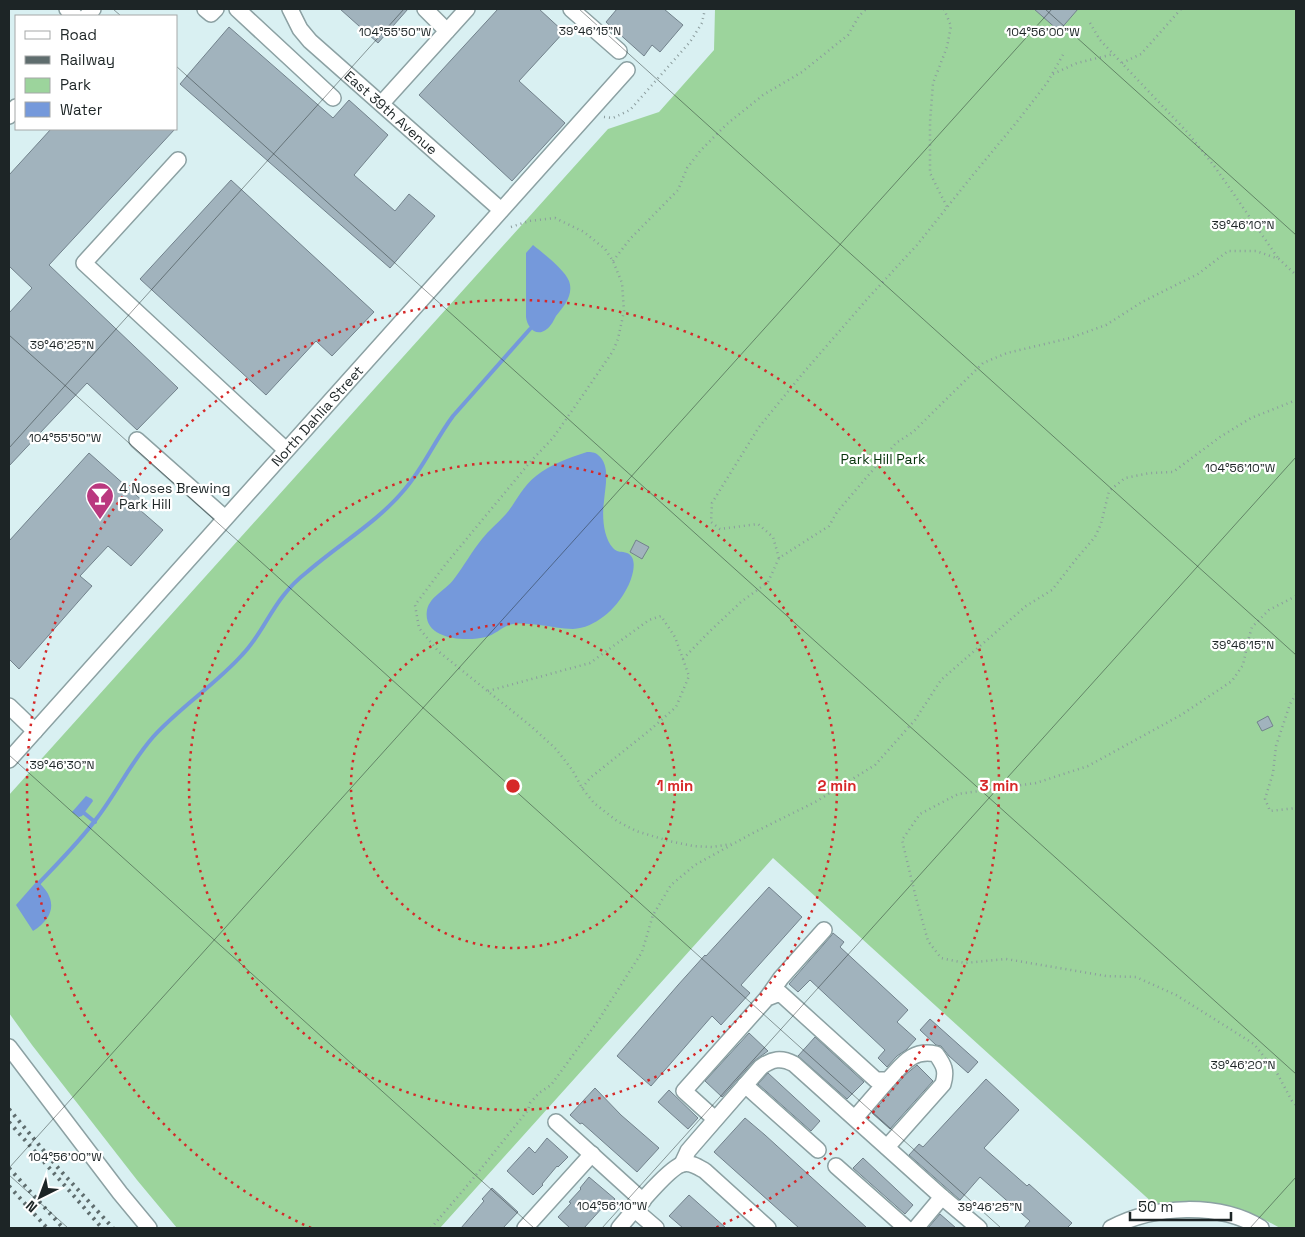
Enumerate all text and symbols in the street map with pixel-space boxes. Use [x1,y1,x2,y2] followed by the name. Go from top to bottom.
[15,15,178,130] legend
[559,23,621,39] text: 39°46'15"N
[359,24,432,40] text: 104°55'50"W
[1006,24,1080,40] text: 104°56'00"W
[60,25,97,44] text: Road
[60,50,115,69] text: Railway
[341,67,441,158] street label: East 39th Avenue
[60,75,91,94] text: Park
[60,100,103,119] text: Water
[1212,217,1274,233] text: 39°46'10"N
[30,337,94,353] text: 39°46'25"N
[267,362,367,470] street label: North Dahlia Street
[29,430,102,446] text: 104°55'50"W
[841,450,926,468] park label: Park Hill Park
[1205,460,1276,476] text: 104°56'10"W
[119,479,231,513] place label: 4 Noses Brewing Park Hill
[85,481,115,520] bar icon: 4 Noses Brewing Park Hill
[1212,637,1274,653] text: 39°46'15"N
[29,757,95,773] text: 39°46'30"N
[657,776,693,795] text: 1 min
[818,776,856,795] text: 2 min
[980,776,1018,795] text: 3 min
[504,777,522,795] centre of rings
[1210,1057,1276,1073] text: 39°46'20"N
[28,1149,102,1165] text: 104°56'00"W
[15,1172,65,1222] north arrow
[1130,1190,1231,1222] scale bar
[22,1197,41,1216] text: N
[1138,1197,1173,1216] text: 50 m
[577,1198,648,1214] text: 104°56'10"W
[958,1199,1022,1215] text: 39°46'25"N

